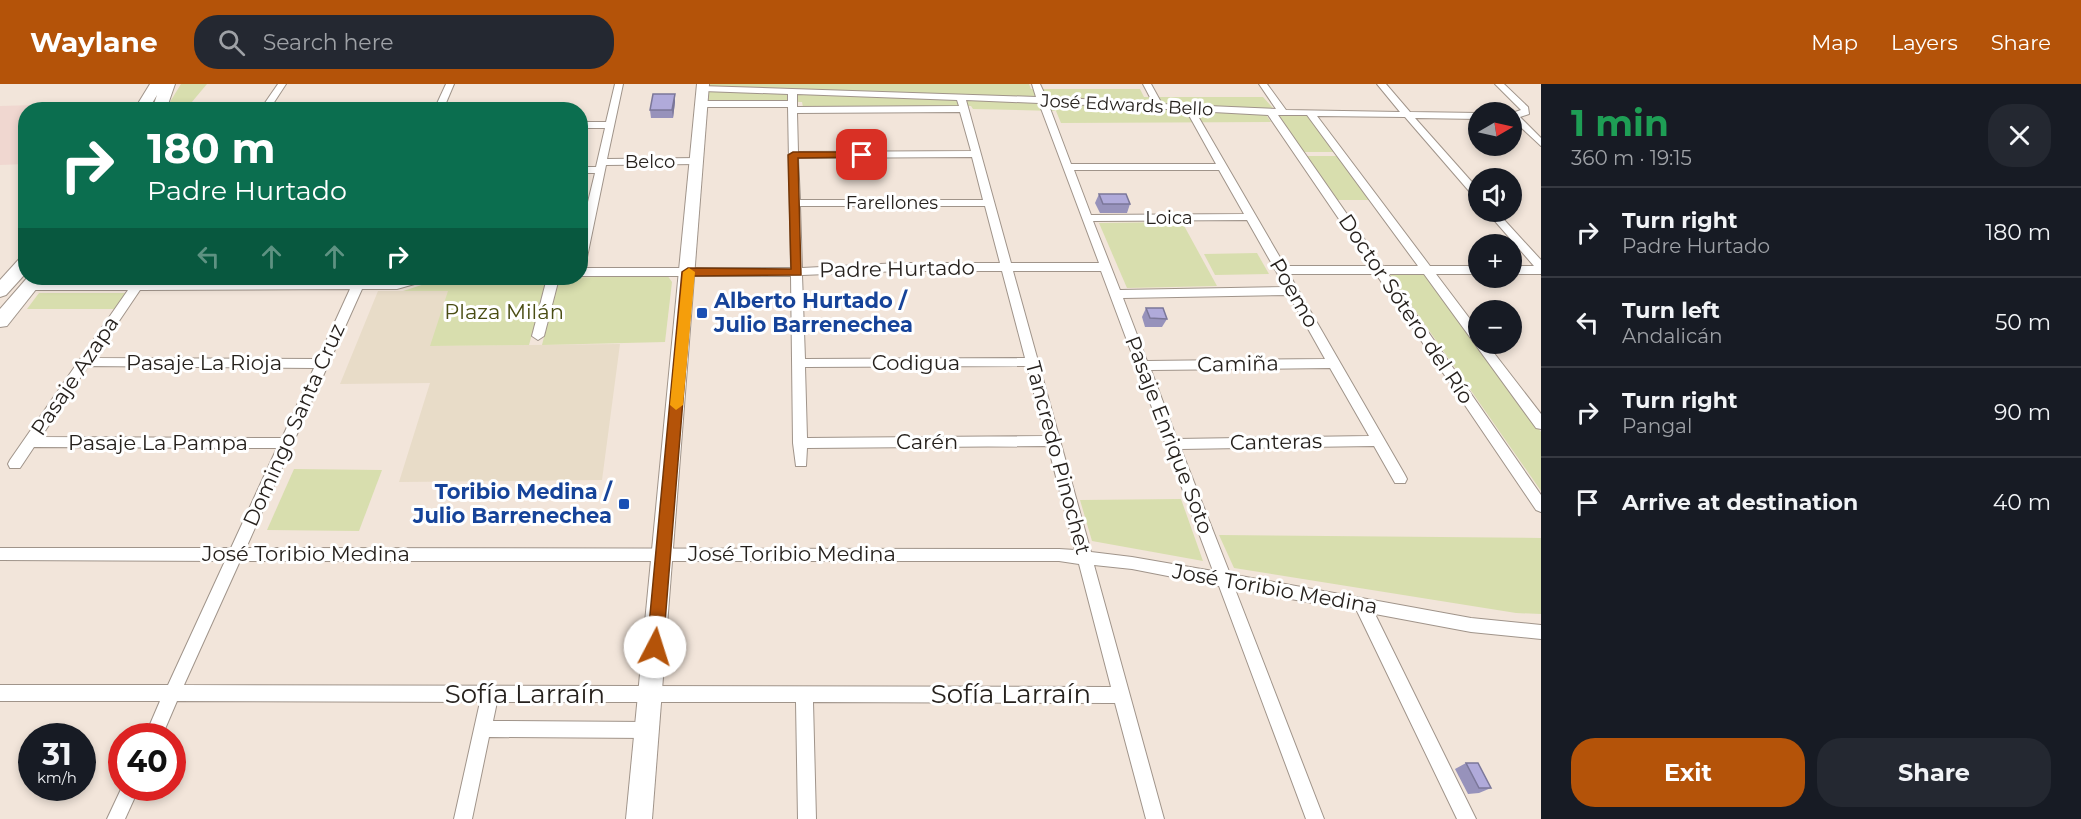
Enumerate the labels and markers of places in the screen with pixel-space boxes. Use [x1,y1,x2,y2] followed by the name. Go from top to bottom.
[836,129,887,180] pin
[713,288,913,337] place label: Alberto Hurtado / Julio Barrenechea
[695,306,709,320] marker: Alberto Hurtado / Julio Barrenechea
[412,479,614,528] place label: Toribio Medina / Julio Barrenechea
[617,497,631,511] marker: Toribio Medina / Julio Barrenechea

